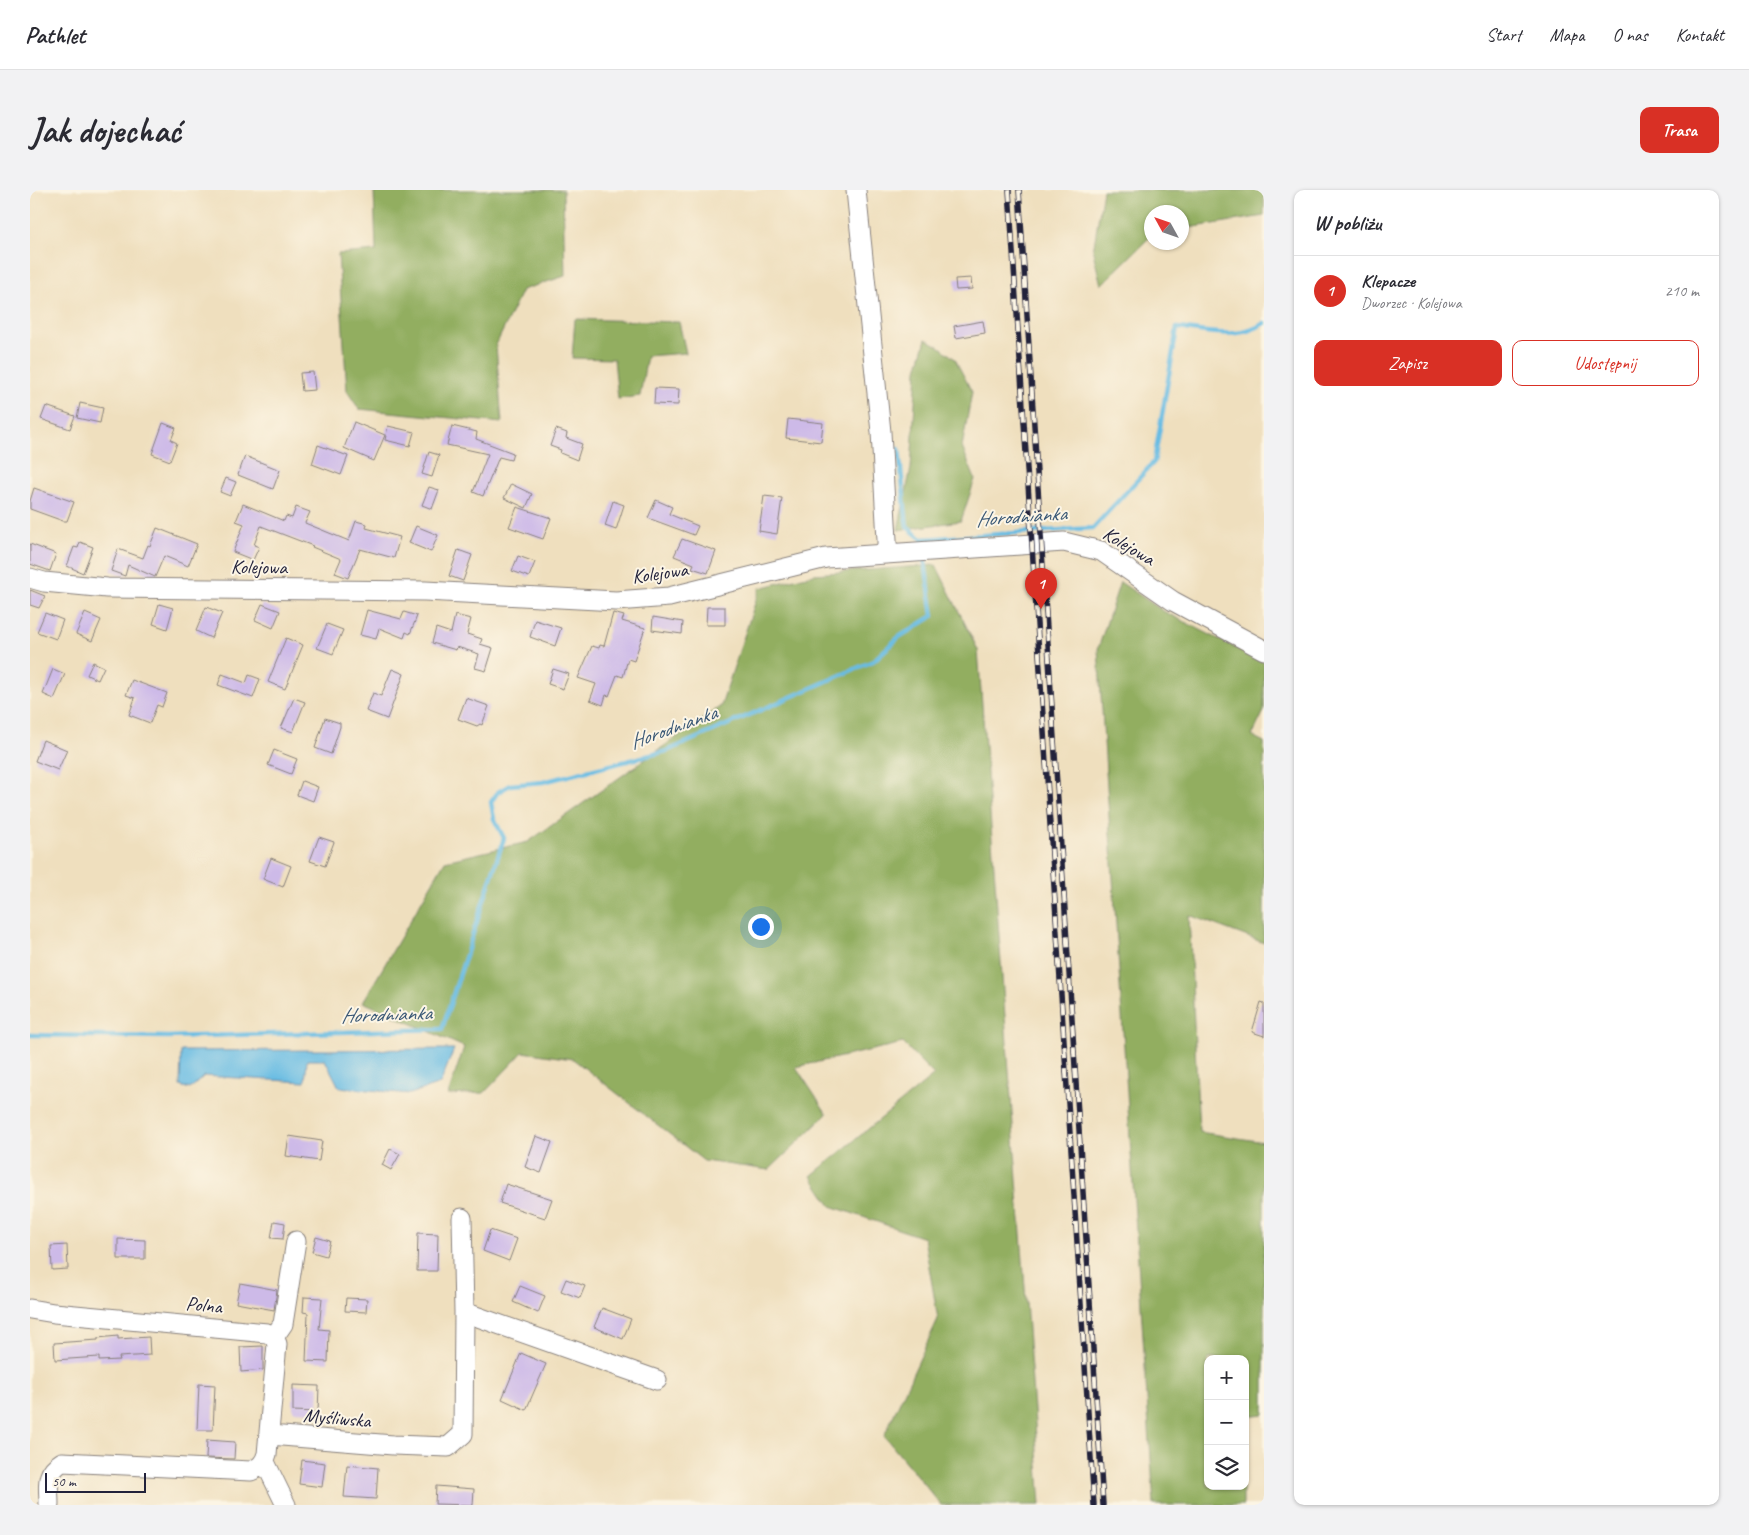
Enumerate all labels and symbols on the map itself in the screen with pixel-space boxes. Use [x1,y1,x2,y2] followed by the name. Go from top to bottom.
[1144,205,1189,250] north arrow
[975,500,1070,532] water label: Horodnianka
[1099,521,1161,572] street label: Kolejowa
[231,554,289,580] street label: Kolejowa
[630,557,691,589] street label: Kolejowa
[1025,568,1057,609] pin: 1
[626,698,722,755] water label: Horodnianka
[748,914,774,940] your location
[340,999,434,1029] water label: Horodnianka
[185,1291,225,1320] street label: Polna
[302,1403,374,1434] street label: Myśliwska
[45,1470,146,1493] scale bar

